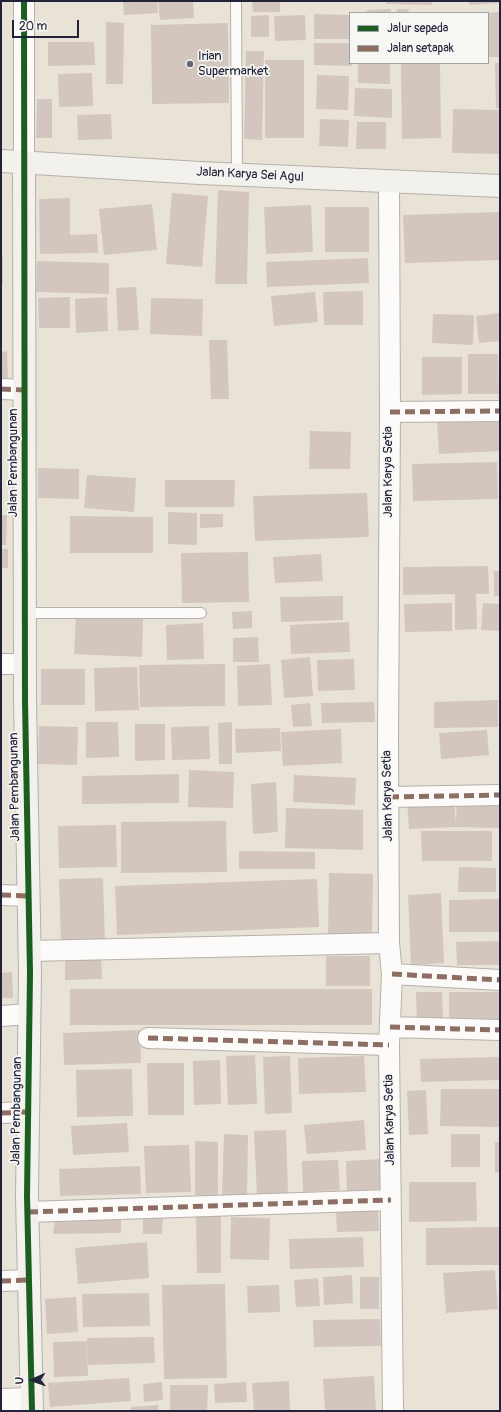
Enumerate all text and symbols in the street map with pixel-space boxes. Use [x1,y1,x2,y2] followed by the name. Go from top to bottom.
[14,12,81,38] scale bar
[349,12,489,64] legend
[19,19,47,34] text: 20 m
[387,21,448,36] text: Jalur sepeda
[387,41,454,56] text: Jalan setapak
[198,49,269,80] place label: Irian Supermarket
[185,59,195,69] marker: Irian Supermarket
[196,164,304,186] street label: Jalan Karya Sei Agul
[6,408,22,518] street label: Jalan Pembangunan
[381,426,397,518] street label: Jalan Karya Setia
[6,732,24,842] street label: Jalan Pembangunan
[379,750,397,842] street label: Jalan Karya Setia
[8,1056,26,1166] street label: Jalan Pembangunan
[381,1074,399,1166] street label: Jalan Karya Setia
[12,1360,52,1400] north arrow
[13,1377,26,1384] text: U

